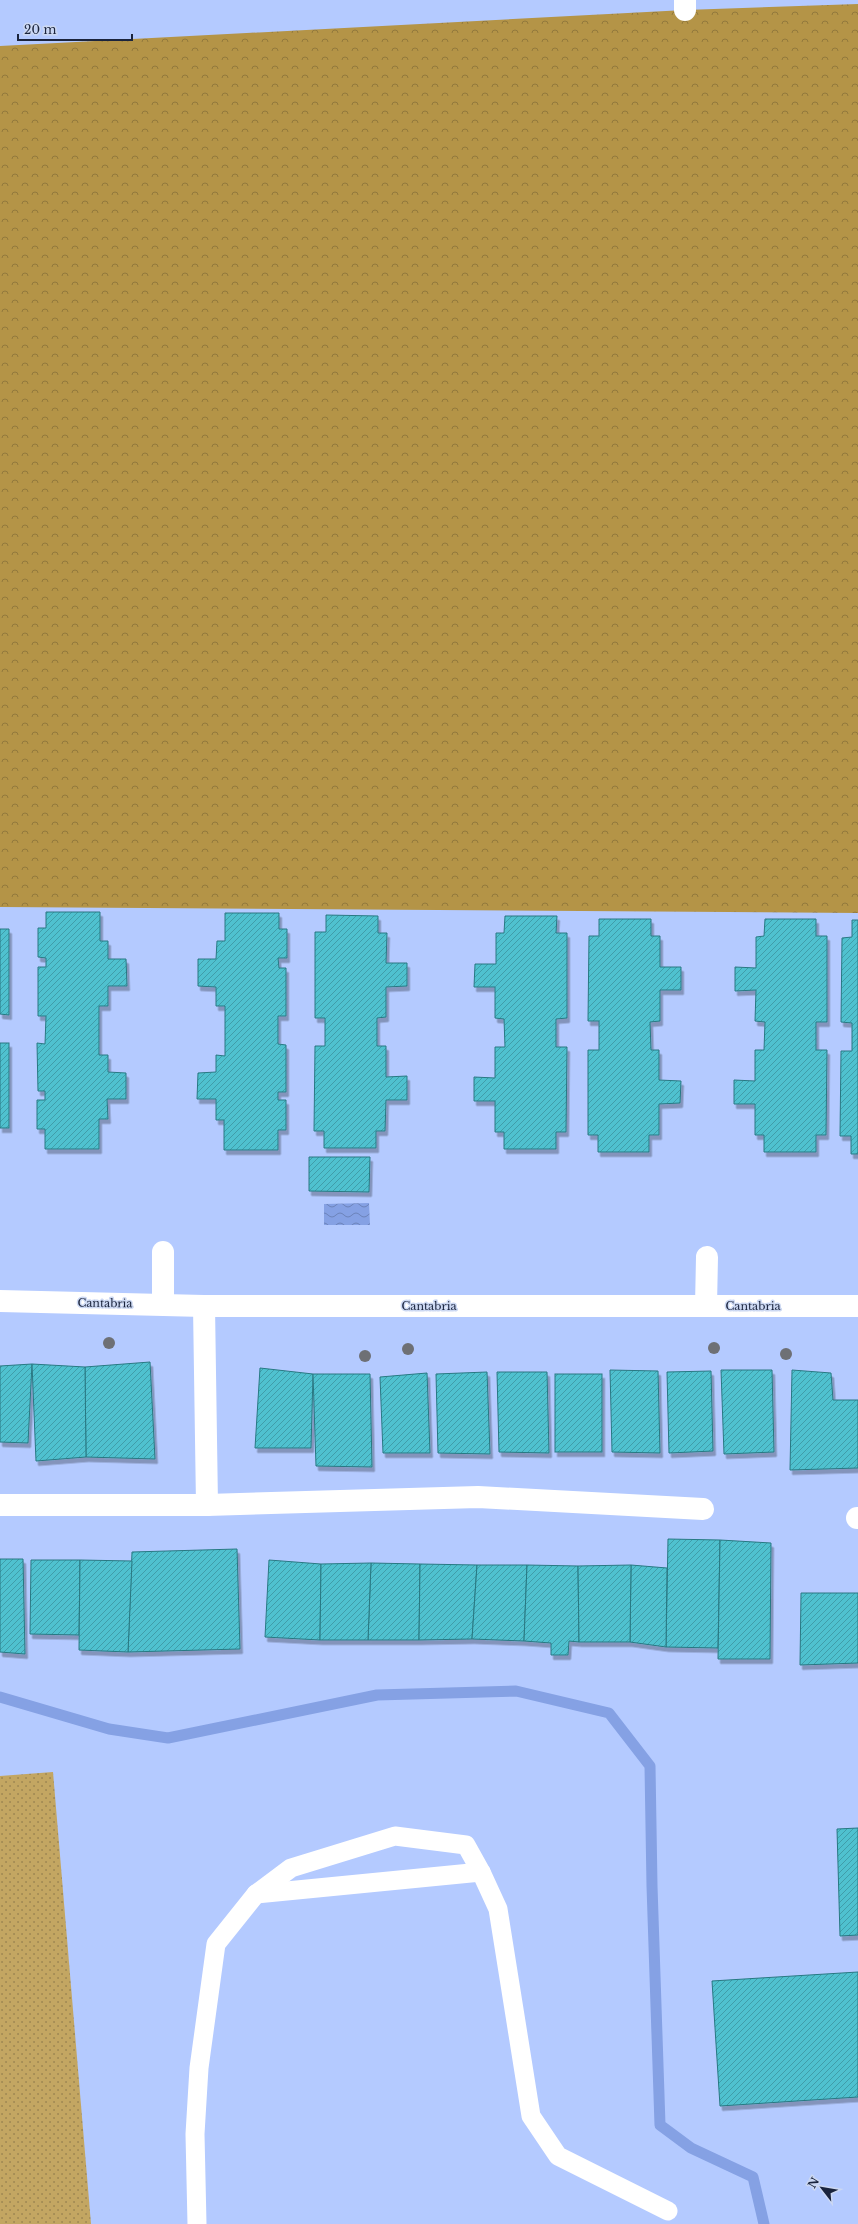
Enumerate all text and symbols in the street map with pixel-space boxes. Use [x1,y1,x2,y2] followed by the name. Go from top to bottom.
[18,16,132,42] scale bar
[24,22,56,37] text: 20 m
[77,1296,134,1310] street label: Cantabria
[401,1299,457,1313] street label: Cantabria
[725,1299,781,1313] street label: Cantabria
[802,2168,842,2208] north arrow
[805,2174,822,2191] text: N

